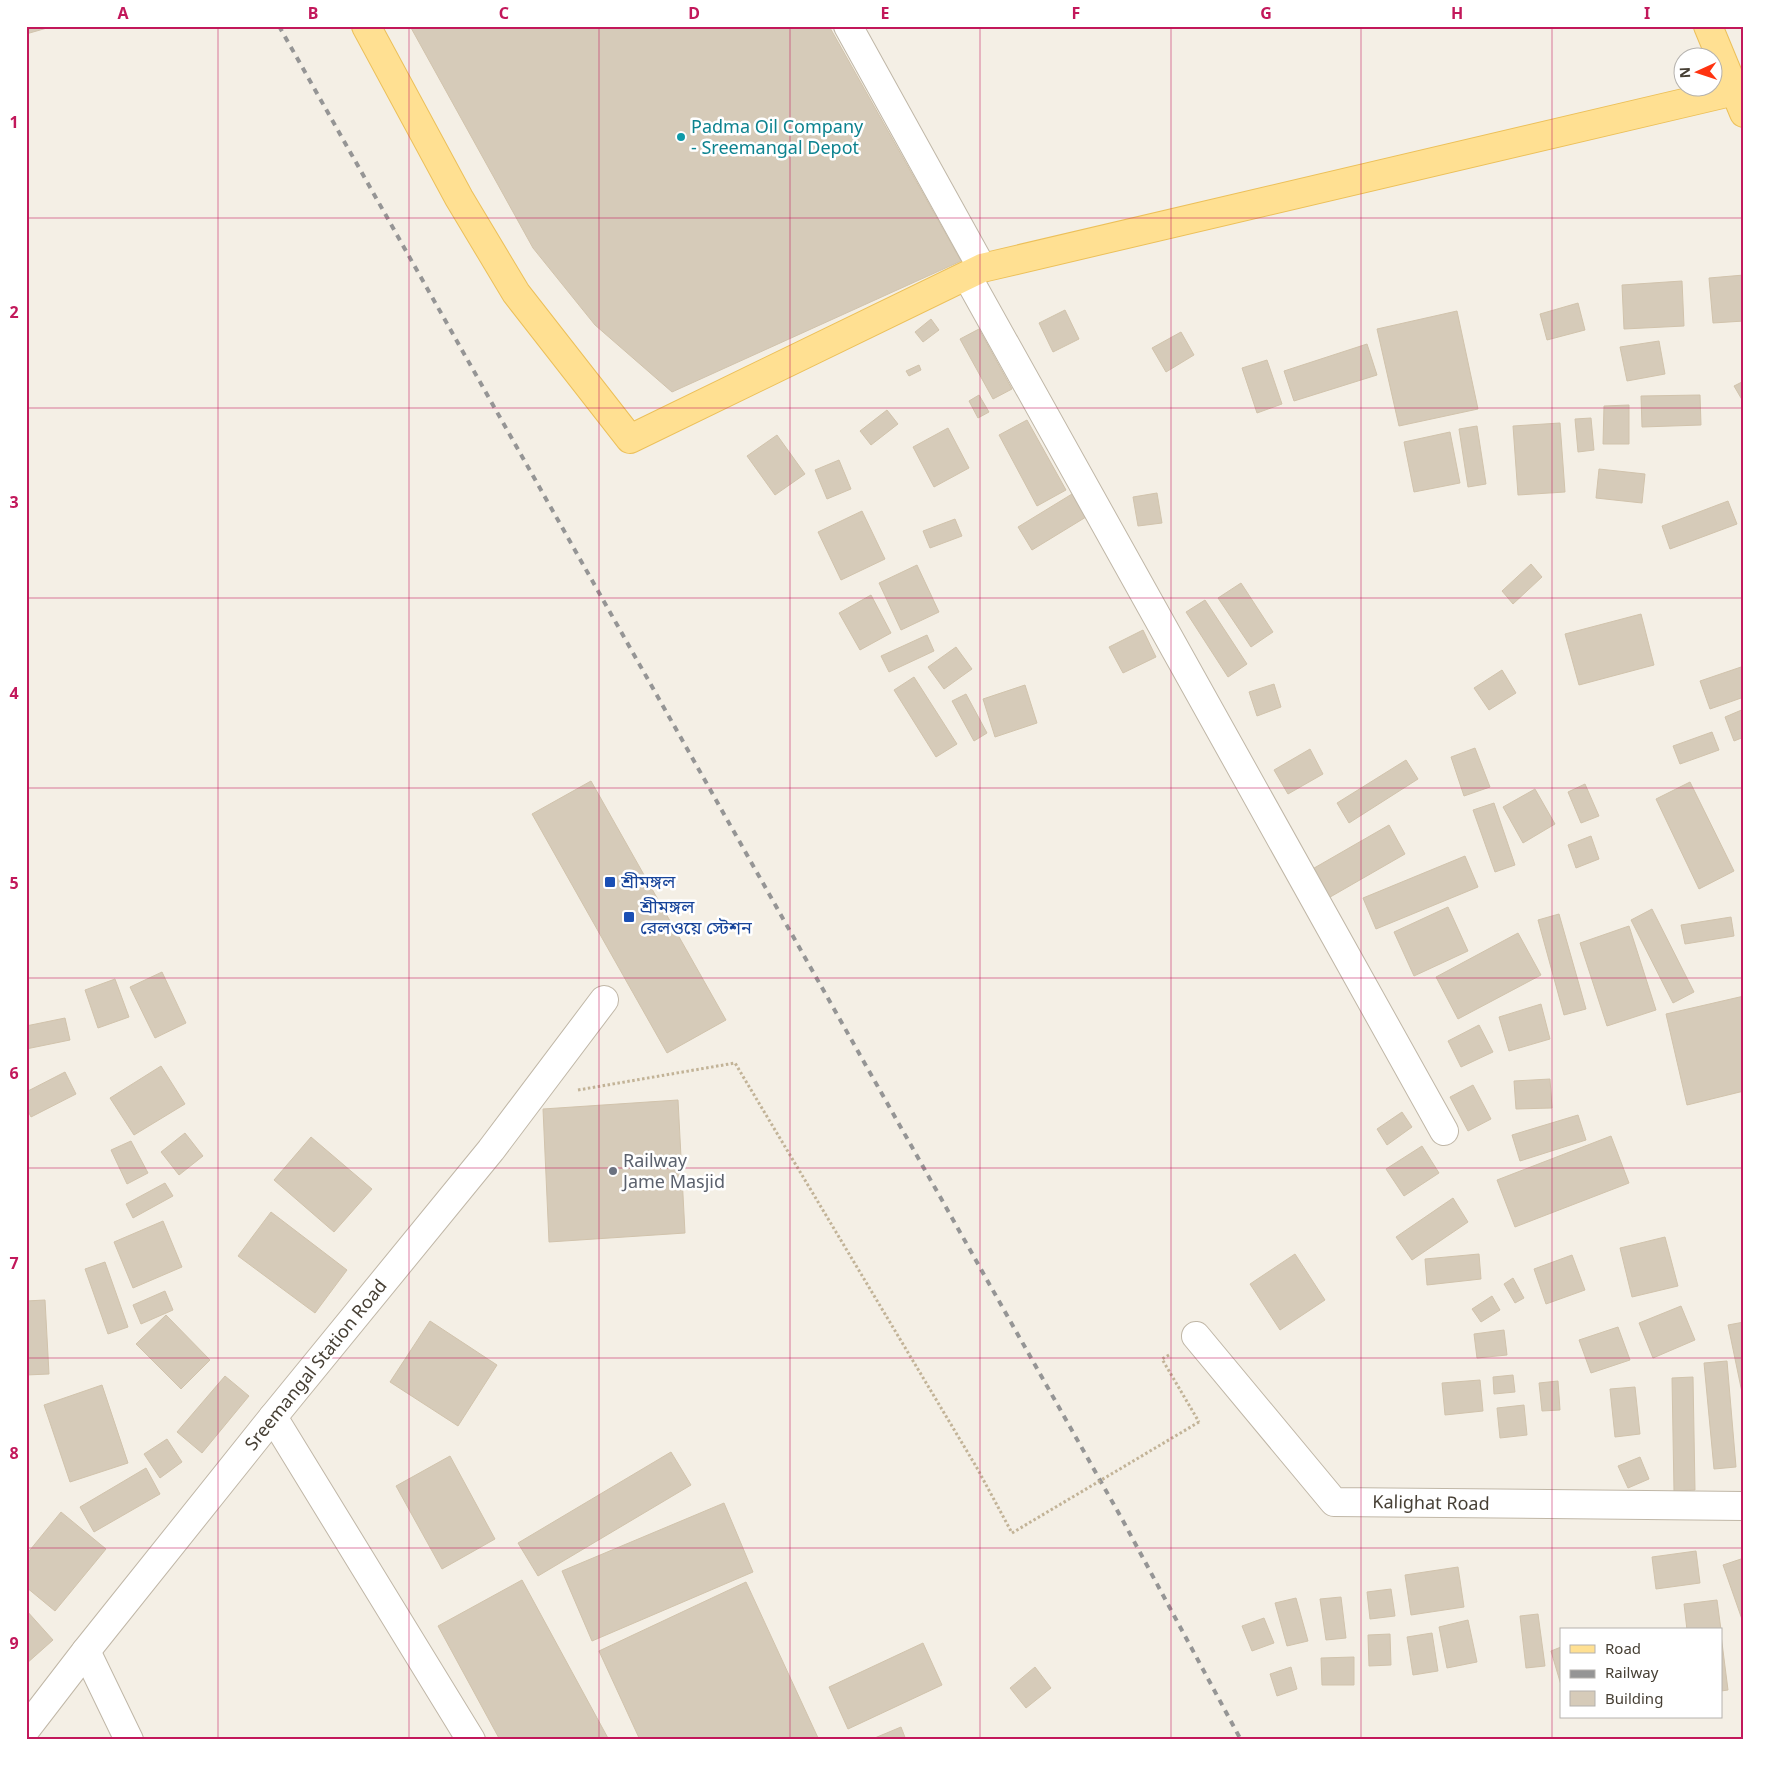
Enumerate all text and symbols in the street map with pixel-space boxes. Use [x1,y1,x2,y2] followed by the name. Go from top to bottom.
[117,2,129,24] text: A
[308,2,318,24] text: B
[499,2,509,24] text: C
[688,2,700,24] text: D
[881,2,890,24] text: E
[1072,2,1080,24] text: F
[1260,2,1272,24] text: G
[1451,2,1463,24] text: H
[1644,2,1650,24] text: I
[1672,48,1722,98] north arrow
[1675,67,1694,79] text: N
[9,111,19,133] text: 1
[691,114,864,159] place label: Padma Oil Company - Sreemangal Depot
[675,131,687,143] marker: Padma Oil Company - Sreemangal Depot
[9,301,19,323] text: 2
[9,491,19,513] text: 3
[9,682,19,704] text: 4
[620,869,676,893] place label: শ্রীমঙ্গল
[9,872,19,894] text: 5
[603,875,617,889] marker: শ্রীমঙ্গল
[639,894,753,939] place label: শ্রীমঙ্গল রেলওয়ে স্টেশন
[622,910,636,924] marker: শ্রীমঙ্গল রেলওয়ে স্টেশন
[9,1062,19,1084] text: 6
[621,1148,725,1193] place label: Railway Jame Masjid
[607,1165,619,1177] marker: Railway Jame Masjid
[9,1252,19,1274] text: 7
[239,1274,392,1455] street label: Sreemangal Station Road
[9,1442,19,1464] text: 8
[1372,1489,1490,1515] street label: Kalighat Road
[1560,1628,1722,1718] legend
[9,1632,19,1654] text: 9
[1605,1638,1641,1658] text: Road
[1605,1662,1659,1682] text: Railway
[1605,1688,1663,1708] text: Building

